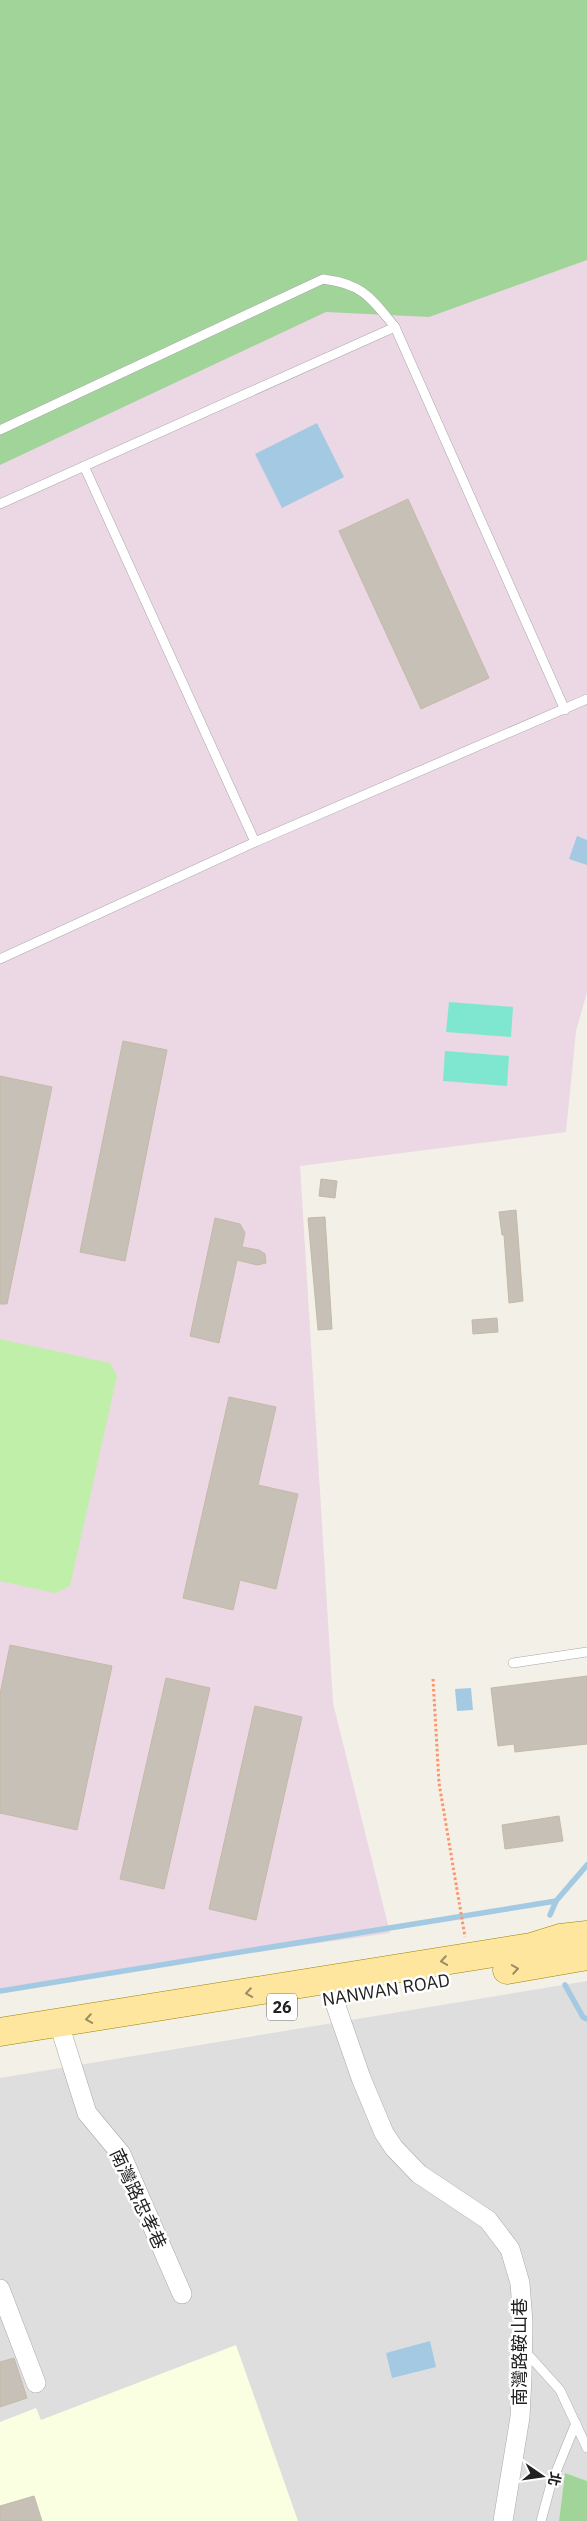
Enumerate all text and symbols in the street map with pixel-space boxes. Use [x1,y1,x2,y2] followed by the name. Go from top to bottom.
[440,1956,448,1966] one-way arrow
[510,1964,519,1974] one-way arrow
[320,1968,451,2011] street label: NANWAN ROAD
[245,1988,253,1998] one-way arrow
[267,1994,297,2020] road number: 26
[84,2014,93,2024] one-way arrow
[105,2145,172,2253] street label: 南灣路忠孝巷
[508,2298,531,2406] street label: 南灣路鞍山巷
[517,2451,567,2501] north arrow
[544,2470,565,2488] text: 北

